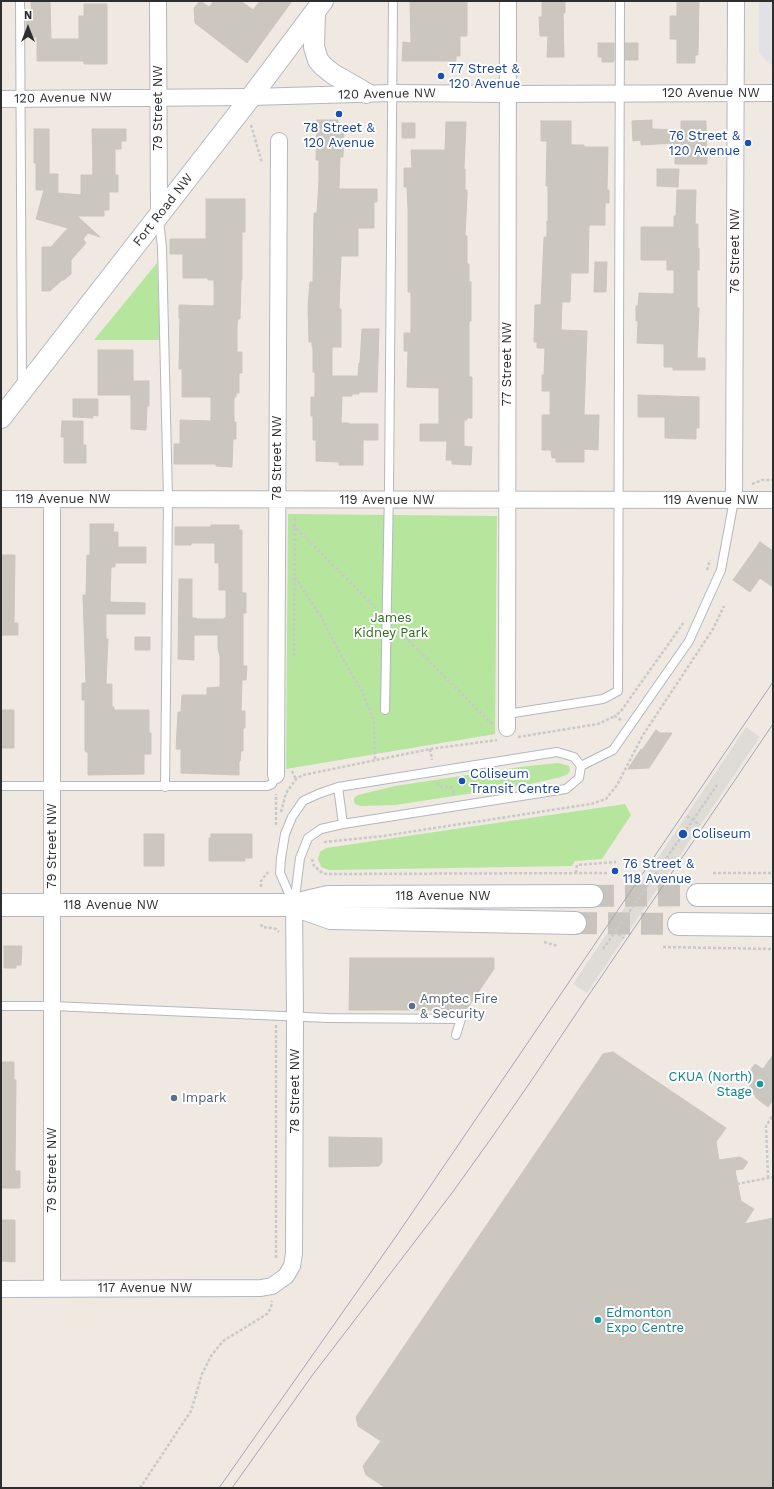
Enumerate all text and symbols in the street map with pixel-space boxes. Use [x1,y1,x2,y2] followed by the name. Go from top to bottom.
[8,8,48,48] north arrow
[24,9,32,22] text: N
[449,61,520,92] place label: 77 Street & 120 Avenue
[150,65,166,151] street label: 79 Street NW
[436,71,446,81] marker: 77 Street & 120 Avenue
[338,85,436,103] street label: 120 Avenue NW
[662,85,760,101] street label: 120 Avenue NW
[14,89,112,107] street label: 120 Avenue NW
[334,109,344,119] marker: 78 Street & 120 Avenue
[303,120,375,151] place label: 78 Street & 120 Avenue
[669,128,740,159] place label: 76 Street & 120 Avenue
[743,138,753,148] marker: 76 Street & 120 Avenue
[130,171,196,249] street label: Fort Road NW
[727,209,743,293] street label: 76 Street NW
[499,322,515,406] street label: 77 Street NW
[269,415,285,501] street label: 78 Street NW
[15,491,111,507] street label: 119 Avenue NW
[339,492,435,508] street label: 119 Avenue NW
[663,492,759,508] street label: 119 Avenue NW
[354,610,428,641] park label: James Kidney Park
[470,766,560,797] place label: Coliseum Transit Centre
[457,776,467,786] marker: Coliseum Transit Centre
[44,803,60,889] street label: 79 Street NW
[692,826,751,842] place label: Coliseum
[677,828,689,840] marker: Coliseum
[623,856,694,887] place label: 76 Street & 118 Avenue
[610,866,620,876] marker: 76 Street & 118 Avenue
[395,888,491,904] street label: 118 Avenue NW
[63,897,159,913] street label: 118 Avenue NW
[420,991,498,1022] place label: Amptec Fire & Security
[407,1001,417,1011] marker: Amptec Fire & Security
[287,1048,303,1134] street label: 78 Street NW
[669,1069,752,1100] place label: CKUA (North) Stage
[755,1079,765,1089] marker: CKUA (North) Stage
[182,1090,226,1106] place label: Impark
[169,1093,179,1103] marker: Impark
[44,1127,60,1213] street label: 79 Street NW
[98,1280,192,1296] street label: 117 Avenue NW
[606,1305,684,1336] place label: Edmonton Expo Centre
[593,1315,603,1325] marker: Edmonton Expo Centre

